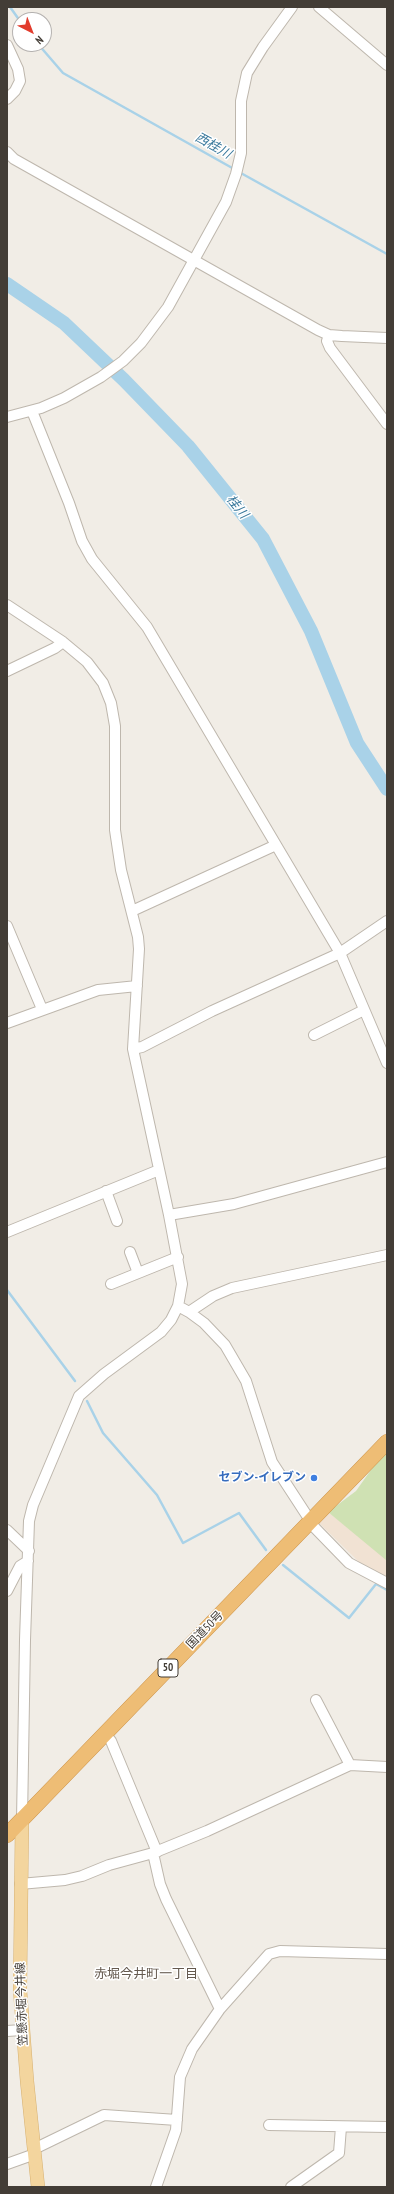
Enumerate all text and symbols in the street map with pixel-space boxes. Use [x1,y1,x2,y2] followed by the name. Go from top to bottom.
[12,12,52,52] north arrow
[32,33,46,47] text: N
[192,130,234,162] water label: 西桂川
[223,492,251,522] water label: 桂川
[218,1471,306,1485] place label: セブン-イレブン
[309,1473,319,1483] marker: セブン-イレブン
[184,1608,226,1652] street label: 国道50号
[158,1659,178,1677] road number: 50
[13,1962,31,2046] street label: 笠懸赤堀今井線
[94,1966,198,1982] district label: 赤堀今井町一丁目

